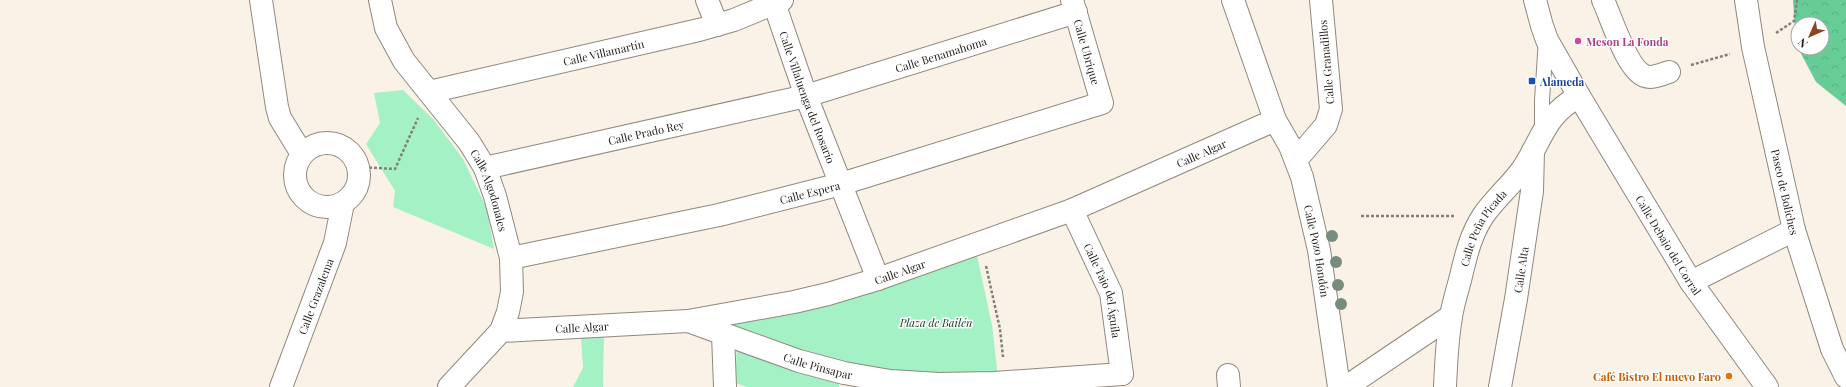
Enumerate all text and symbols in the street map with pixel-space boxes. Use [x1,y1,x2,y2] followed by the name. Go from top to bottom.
[1790,16,1830,56] north arrow
[1070,18,1104,87] street label: Calle Ubrique
[1315,19,1337,105] street label: Calle Granadillos
[777,29,839,165] street label: Calle Villaluenga del Rosario
[893,33,989,75] street label: Calle Benamahoma
[1586,34,1669,49] place label: Meson La Fonda
[561,35,646,69] street label: Calle Villamartín
[1794,35,1811,52] text: N
[1573,36,1583,46] marker: Meson La Fonda
[1539,74,1585,89] place label: Alameda
[1527,76,1537,86] marker: Alameda
[606,116,686,148] street label: Calle Prado Rey
[1174,135,1229,170] street label: Calle Algar
[468,146,511,233] street label: Calle Algodonales
[1769,148,1803,237] street label: Paseo de Boliches
[778,177,842,207] street label: Calle Espera
[1456,186,1510,268] street label: Calle Peña Picada
[1633,192,1705,298] street label: Calle Debajo del Corral
[1301,203,1333,299] street label: Calle Pozo Hondón
[1081,240,1125,339] street label: Calle Tajo del Águila
[1509,245,1531,294] street label: Calle Alta
[294,255,336,336] street label: Calle Grazalema
[872,255,928,287] street label: Calle Algar
[899,315,972,330] park label: Plaza de Bailén
[555,318,609,336] street label: Calle Algar
[782,349,854,382] street label: Calle Pinsapar
[1593,369,1721,384] place label: Café Bistro El nuevo Faro
[1724,371,1734,381] marker: Café Bistro El nuevo Faro

